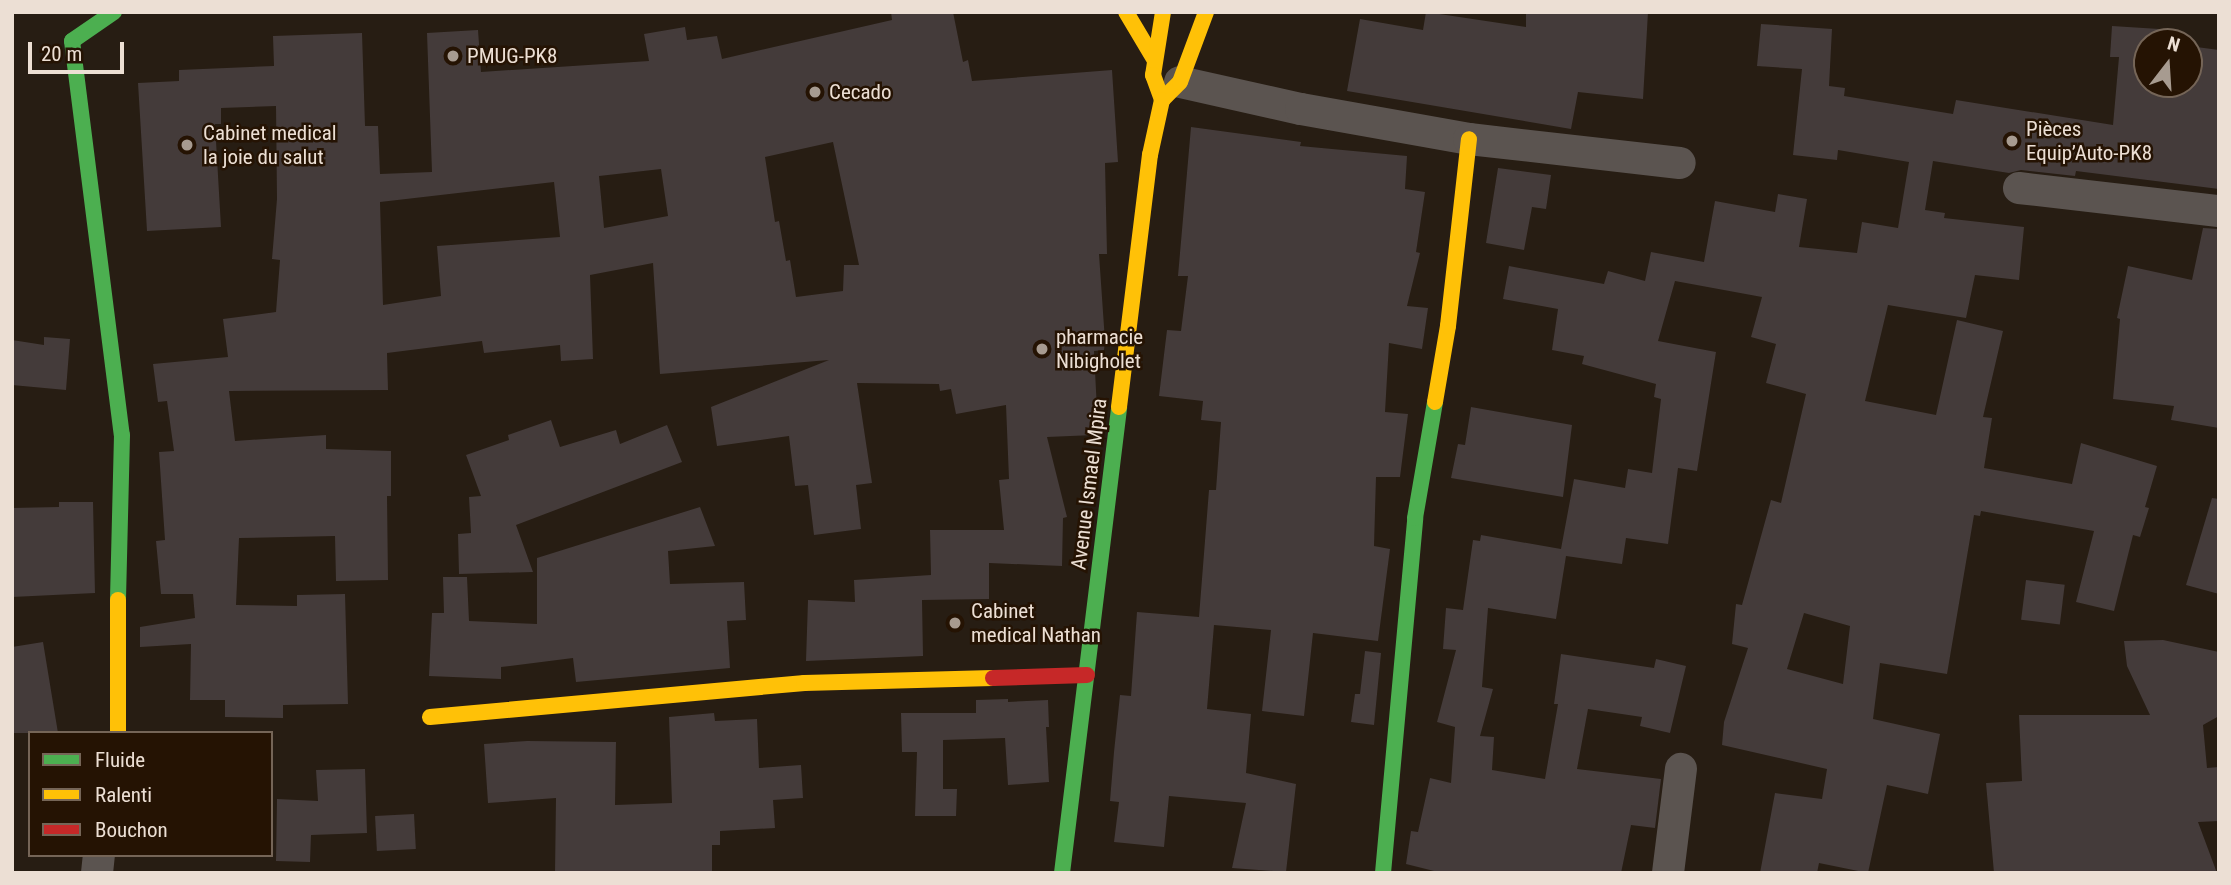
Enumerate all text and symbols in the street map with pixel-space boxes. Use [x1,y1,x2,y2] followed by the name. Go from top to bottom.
[32,28,128,72] scale bar
[2133,28,2203,98] north arrow
[2165,32,2183,57] text: N
[41,42,82,66] text: 20 m
[467,43,557,69] place label: PMUG-PK8
[445,48,461,64] marker: PMUG-PK8
[829,79,891,105] place label: Cecado
[807,84,823,100] marker: Cecado
[2026,116,2152,166] place label: Pièces Equip’Auto-PK8
[203,120,337,170] place label: Cabinet medical la joie du salut
[2004,133,2020,149] marker: Pièces Equip’Auto-PK8
[177,135,197,155] marker: Cabinet medical la joie du salut
[1056,324,1143,374] place label: pharmacie Nibigholet
[1034,341,1050,357] marker: pharmacie Nibigholet
[1066,397,1112,571] street label: Avenue Ismael Mpira
[971,598,1101,648] place label: Cabinet medical Nathan
[945,613,965,633] marker: Cabinet medical Nathan
[28,731,273,857] legend
[95,748,145,772] text: Fluide
[95,783,152,807] text: Ralenti
[95,818,168,842] text: Bouchon

